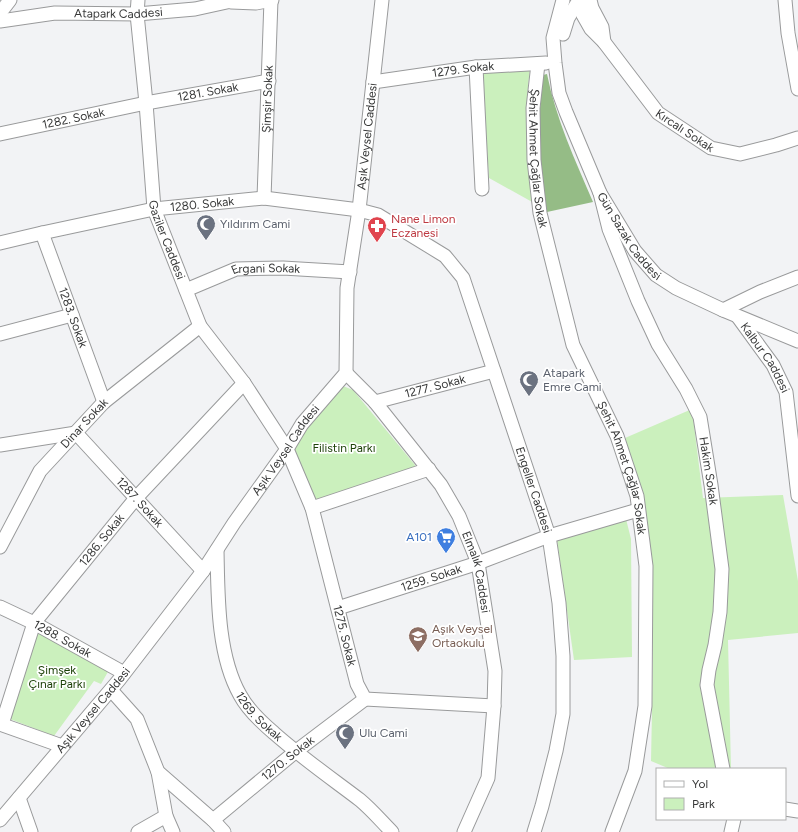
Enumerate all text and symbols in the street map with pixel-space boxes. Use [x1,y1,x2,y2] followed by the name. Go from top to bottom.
[74,5,163,21] street label: Atapark Caddesi
[431,59,495,80] street label: 1279. Sokak
[259,65,276,133] street label: Şimşir Sokak
[176,80,239,104] street label: 1281. Sokak
[354,82,380,191] street label: Aşık Veysel Caddesi
[526,88,551,230] street label: Şehit Ahmet Çağlar Sokak
[41,105,106,132] street label: 1282. Sokak
[653,106,717,155] street label: Kırcalı Sokak
[594,190,664,283] street label: Gün Sazak Caddesi
[169,194,235,214] street label: 1280. Sokak
[146,200,188,282] street label: Gaziler Caddesi
[391,212,456,240] place label: Nane Limon Eczanesi
[195,213,217,241] mosque icon: Yıldırım Cami
[366,215,388,243] pharmacy icon: Nane Limon Eczanesi
[220,217,290,231] place label: Yıldırım Cami
[229,261,301,277] street label: Ergani Sokak
[56,285,90,350] street label: 1283. Sokak
[737,320,792,395] street label: Kalbur Caddesi
[543,366,602,394] place label: Atapark Emre Cami
[518,369,540,397] mosque icon: Atapark Emre Cami
[403,372,467,401] street label: 1277. Sokak
[58,395,111,451] street label: Dinar Sokak
[594,399,649,536] street label: Şehit Ahmet Çağlar Sokak
[249,402,322,498] street label: Aşık Veysel Caddesi
[696,436,721,506] street label: Hakim Sokak
[313,441,375,455] park label: Filistin Parkı
[513,445,555,535] street label: Engeller Caddesi
[113,474,166,530] street label: 1287. Sokak
[76,511,127,569] street label: 1286. Sokak
[435,526,457,554] supermarket icon: A101
[459,529,493,614] street label: Elmalık Caddesi
[406,530,432,544] place label: A101
[399,562,464,594] street label: 1259. Sokak
[330,604,359,668] street label: 1275. Sokak
[31,617,94,660] street label: 1288. Sokak
[432,622,493,650] place label: Aşık Veysel Ortaokulu
[407,625,429,653] school or university icon: Aşık Veysel Ortaokulu
[29,663,85,691] park label: Şimşek Çınar Parkı
[53,665,133,756] street label: Aşık Veysel Caddesi
[233,689,285,744] street label: 1269. Sokak
[334,722,356,750] mosque icon: Ulu Cami
[359,726,408,740] place label: Ulu Cami
[259,733,317,784] street label: 1270. Sokak
[656,768,786,820] legend
[692,777,708,791] text: Yol
[692,797,715,811] text: Park

